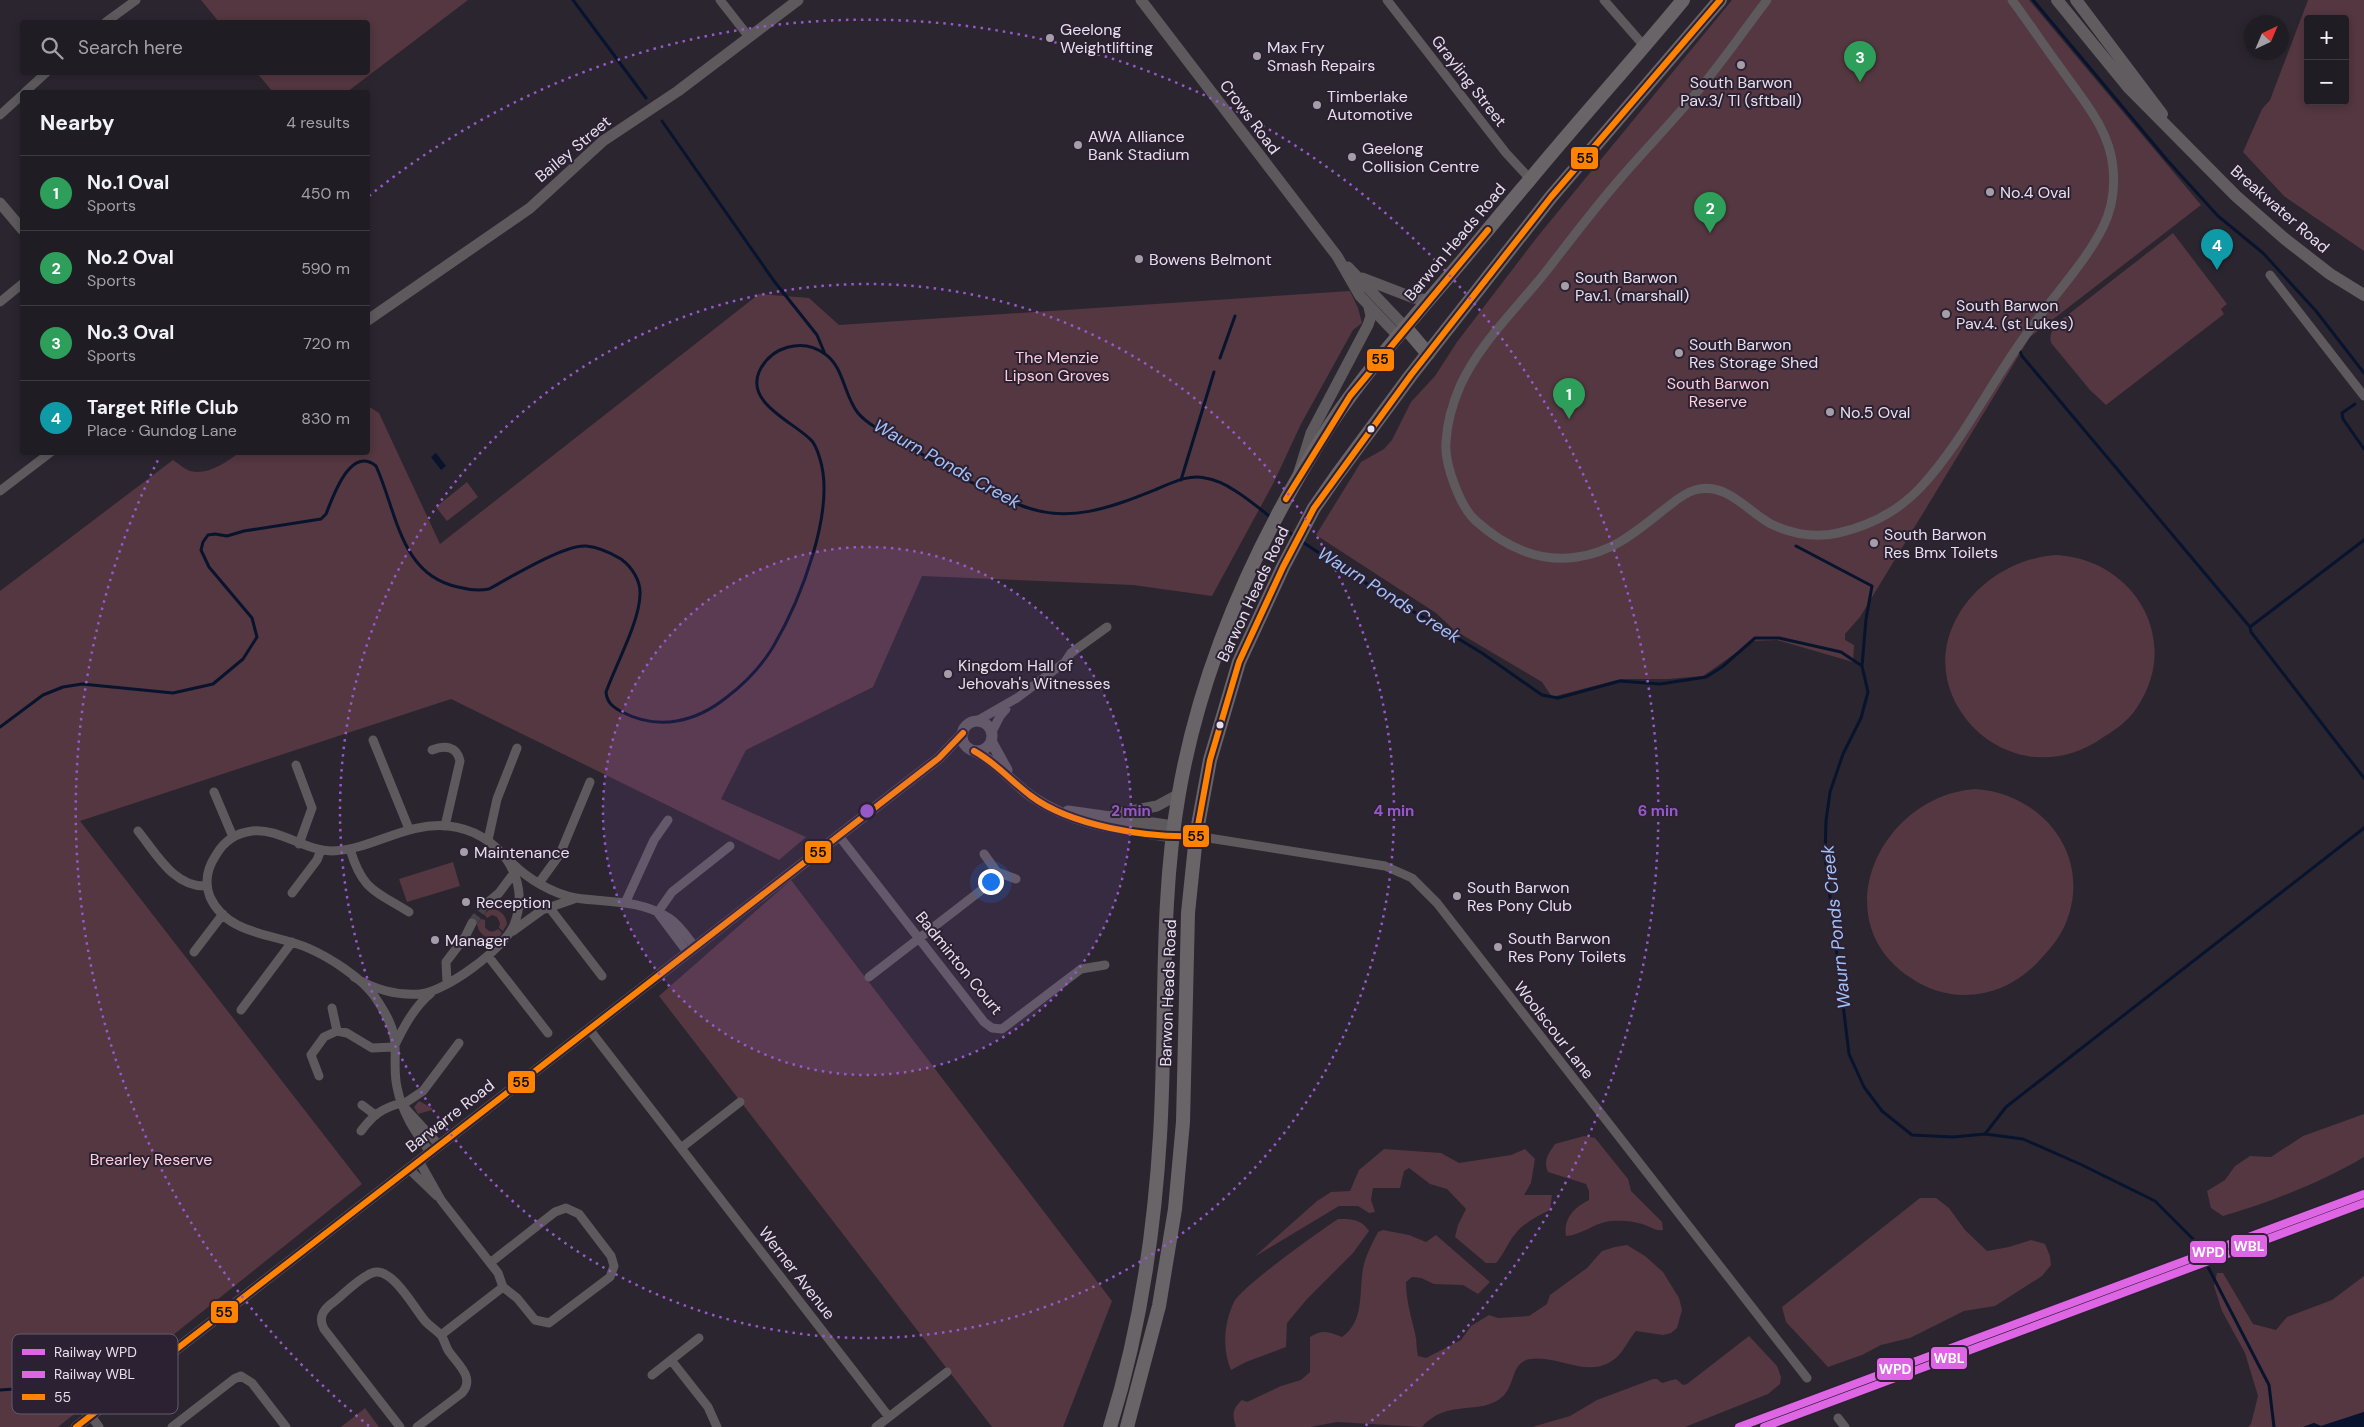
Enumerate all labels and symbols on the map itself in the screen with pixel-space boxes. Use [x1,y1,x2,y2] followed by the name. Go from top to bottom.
[2244,15,2289,60] north arrow
[1060,19,1153,58] place label: Geelong Weightlifting
[1427,31,1511,131] street label: Grayling Street
[1044,32,1056,44] marker: Geelong Weightlifting
[1267,37,1375,76] place label: Max Fry Smash Repairs
[1844,41,1876,82] pin: 3
[1251,50,1263,62] marker: Max Fry Smash Repairs
[1735,59,1747,71] marker: South Barwon Pav.3/ Tl (sftball)
[1680,72,1802,111] place label: South Barwon Pav.3/ Tl (sftball)
[1215,76,1285,158] street label: Crows Road
[1327,86,1413,125] place label: Timberlake Automotive
[1311,99,1323,111] marker: Timberlake Automotive
[531,111,615,187] street label: Bailey Street
[1088,126,1189,165] place label: AWA Alliance Bank Stadium
[1362,138,1479,177] place label: Geelong Collision Centre
[1072,139,1084,151] marker: AWA Alliance Bank Stadium
[1570,146,1599,170] line badge: 55
[1576,149,1594,167] text: 55
[1346,151,1358,163] marker: Geelong Collision Centre
[2226,160,2334,258] street label: Breakwater Road
[1400,179,1510,305] street label: Barwon Heads Road
[2000,182,2070,203] place label: No.4 Oval
[1984,186,1996,198] marker: No.4 Oval
[1694,192,1726,233] pin: 2
[2201,229,2233,270] pin: 4
[1149,249,1272,270] place label: Bowens Belmont
[1133,253,1145,265] marker: Bowens Belmont
[1575,267,1689,306] place label: South Barwon Pav.1. (marshall)
[1559,280,1571,292] marker: South Barwon Pav.1. (marshall)
[1956,295,2073,334] place label: South Barwon Pav.4. (st Lukes)
[1940,308,1952,320] marker: South Barwon Pav.4. (st Lukes)
[1689,334,1818,373] place label: South Barwon Res Storage Shed
[1004,347,1110,386] park label: The Menzie Lipson Groves
[1673,347,1685,359] marker: South Barwon Res Storage Shed
[1366,348,1395,372] line badge: 55
[1371,350,1389,368] text: 55
[1667,373,1769,412] park label: South Barwon Reserve
[1553,378,1585,419] pin: 1
[1840,402,1910,423] place label: No.5 Oval
[1824,406,1836,418] marker: No.5 Oval
[869,414,1026,515] water label: Waurn Ponds Creek
[1366,424,1376,434] unlabelled marker
[1212,523,1294,665] street label: Barwon Heads Road
[1884,524,1998,563] place label: South Barwon Res Bmx Toilets
[1868,537,1880,549] marker: South Barwon Res Bmx Toilets
[1313,541,1466,649] water label: Waurn Ponds Creek
[958,655,1110,694] place label: Kingdom Hall of Jehovah's Witnesses
[942,668,954,680] marker: Kingdom Hall of Jehovah's Witnesses
[1215,720,1225,730] unlabelled marker
[1111,801,1151,821] text: 2 min
[1374,801,1414,821] text: 4 min
[1638,801,1678,821] text: 6 min
[858,802,876,820] centre of rings
[1182,824,1210,848] line badge: 55
[1187,827,1205,845] text: 55
[804,840,832,864] line badge: 55
[474,842,570,863] place label: Maintenance
[809,843,827,861] text: 55
[1815,843,1857,1010] water label: Waurn Ponds Creek
[458,846,470,858] marker: Maintenance
[978,869,1004,895] your location
[1467,877,1572,916] place label: South Barwon Res Pony Club
[1451,890,1463,902] marker: South Barwon Res Pony Club
[476,892,551,913] place label: Reception
[460,896,472,908] marker: Reception
[911,907,1007,1019] street label: Badminton Court
[1155,919,1181,1067] street label: Barwon Heads Road
[1508,928,1626,967] place label: South Barwon Res Pony Toilets
[445,930,509,951] place label: Manager
[429,934,441,946] marker: Manager
[1492,941,1504,953] marker: South Barwon Res Pony Toilets
[1509,977,1599,1083] street label: Woolscour Lane
[507,1070,536,1094] line badge: 55
[512,1073,530,1091] text: 55
[401,1075,499,1157] street label: Barwarre Road
[90,1149,212,1170] park label: Brearley Reserve
[754,1222,840,1324] street label: Werner Avenue
[2230,1234,2268,1258] line badge: WBL
[2234,1237,2265,1255] text: WBL
[2189,1240,2227,1264] line badge: WPD
[2192,1243,2224,1261] text: WPD
[210,1300,239,1324] line badge: 55
[215,1303,233,1321] text: 55
[12,1334,178,1414] legend
[54,1343,137,1361] text: Railway WPD
[1930,1346,1968,1370] line badge: WBL
[1934,1349,1965,1367] text: WBL
[1876,1357,1914,1381] line badge: WPD
[1879,1360,1911,1378] text: WPD
[54,1365,135,1383] text: Railway WBL
[54,1388,71,1406] text: 55

